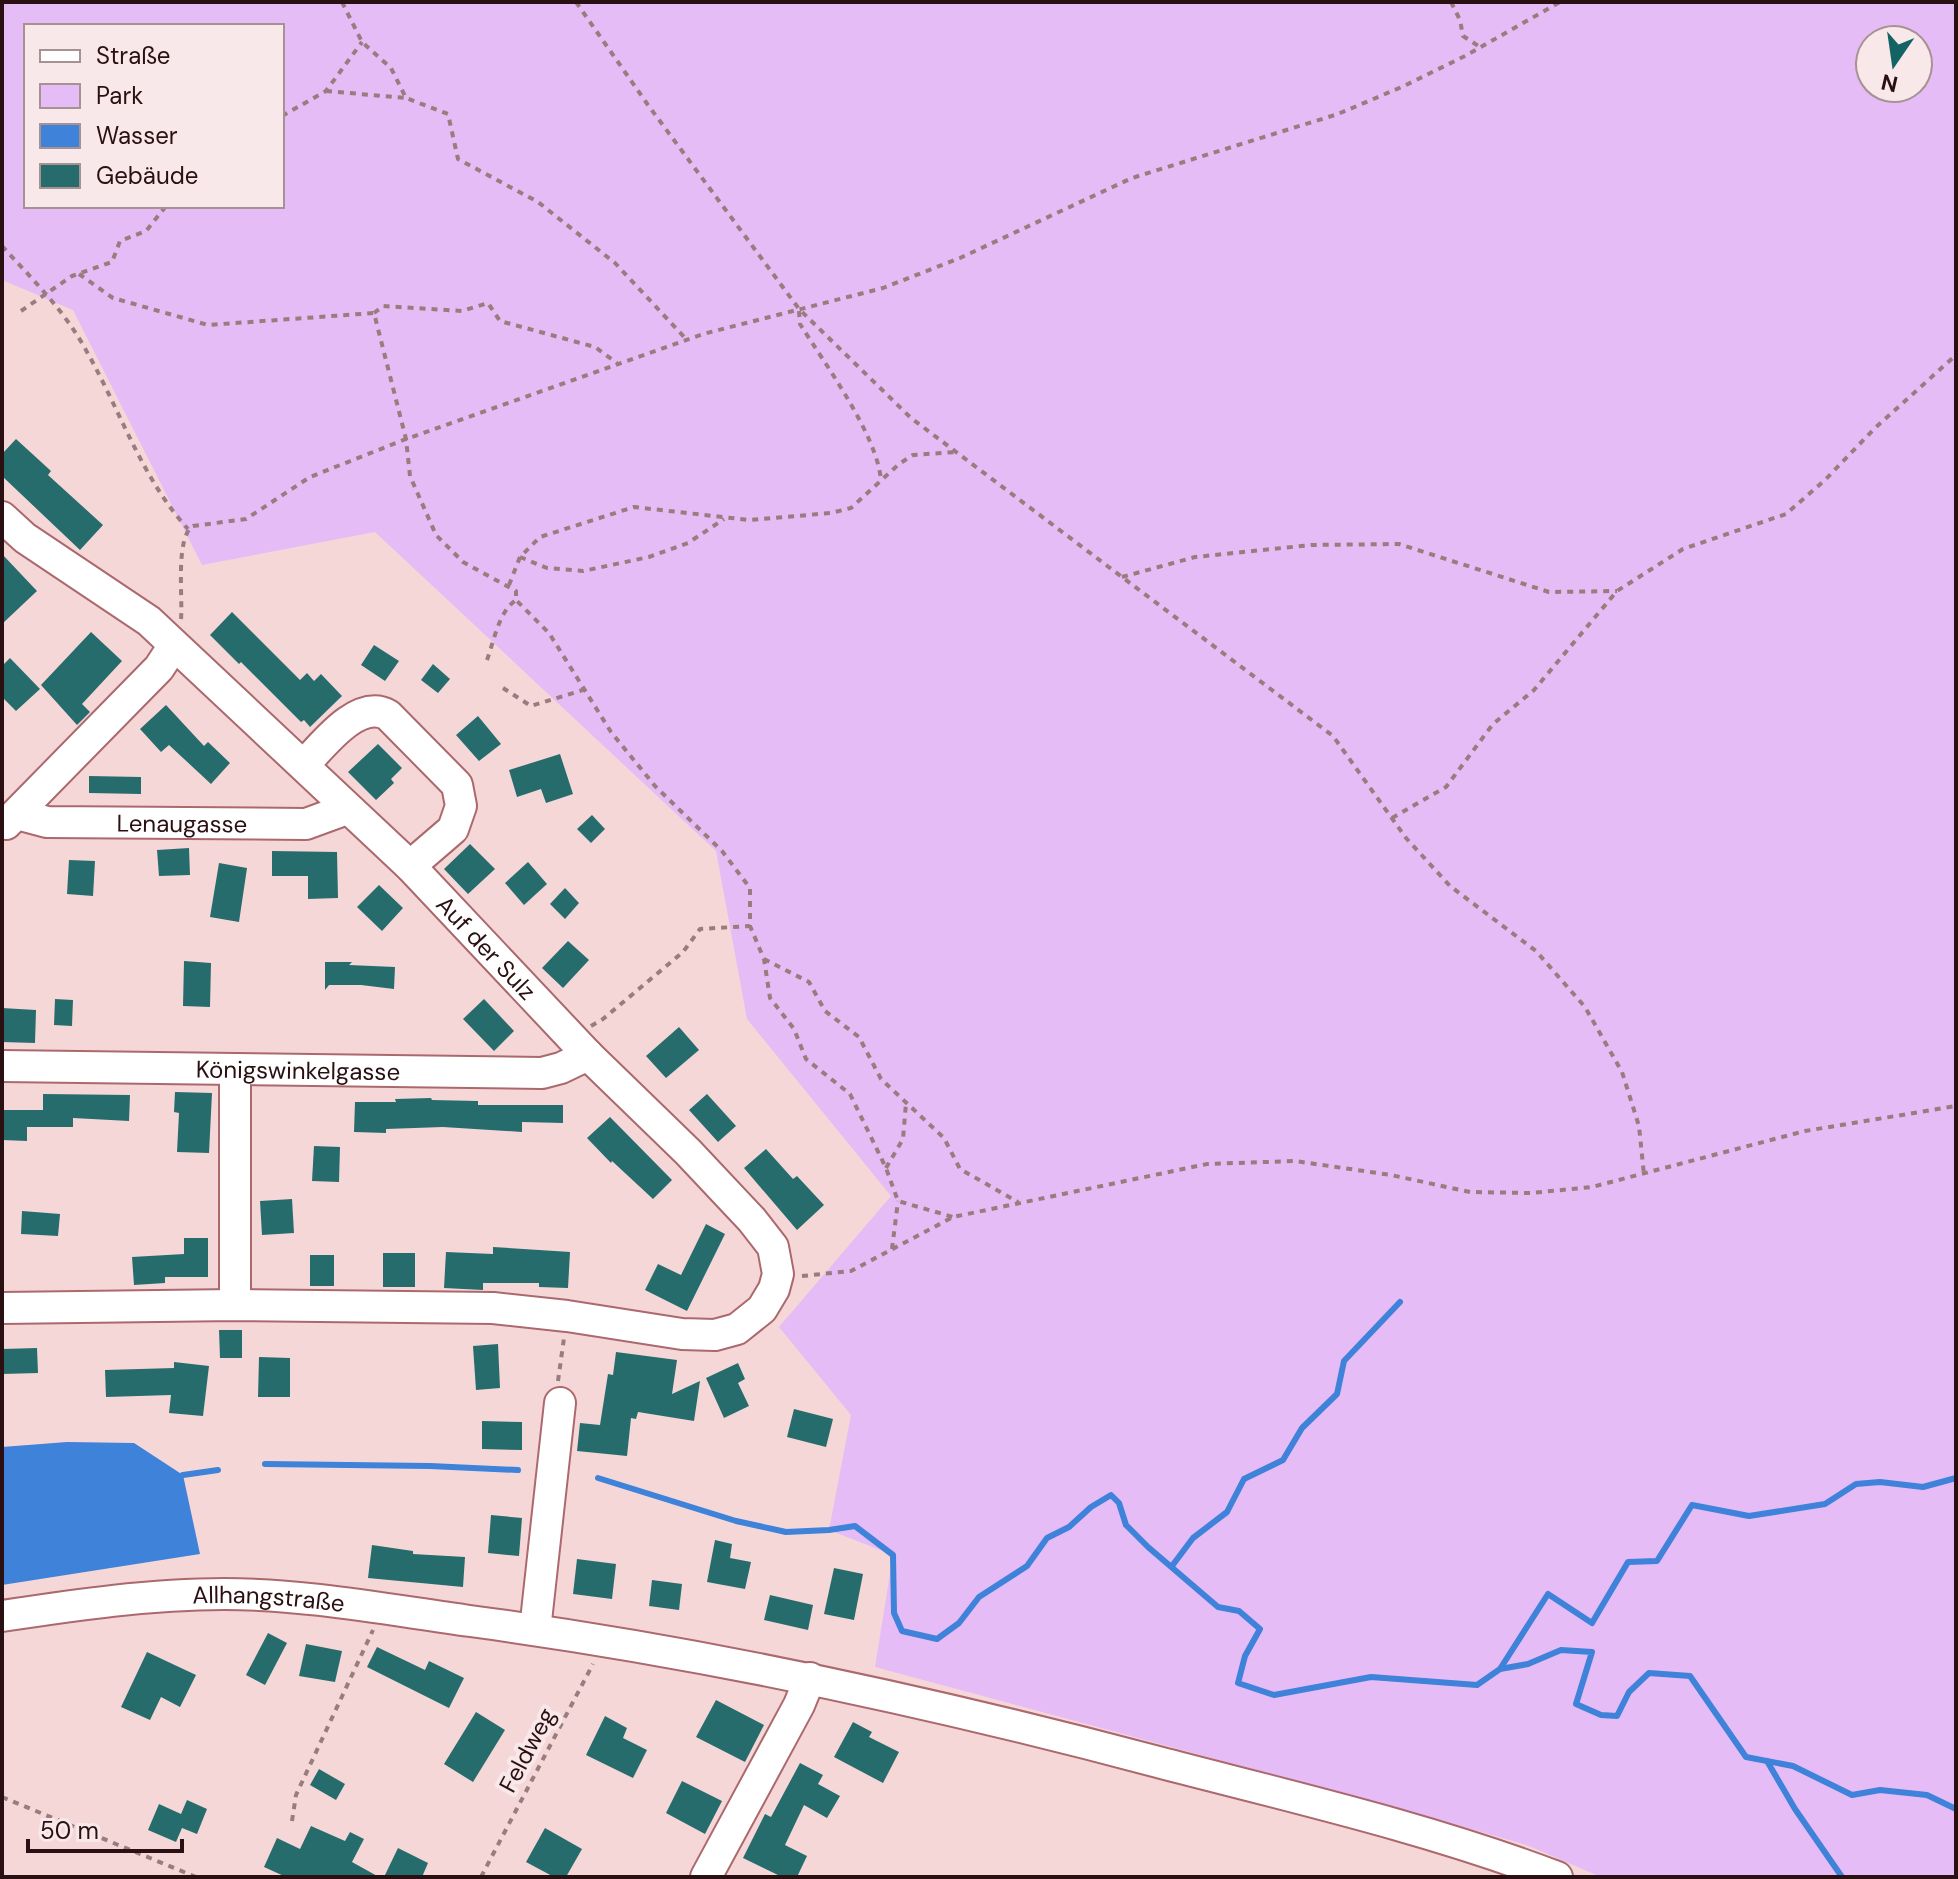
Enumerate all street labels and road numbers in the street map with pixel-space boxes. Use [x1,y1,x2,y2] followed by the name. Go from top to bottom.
[117,807,247,839] street label: Lenaugasse
[430,889,543,1006] street label: Auf der Sulz
[196,1053,400,1087] street label: Königswinkelgasse
[192,1578,347,1618] street label: Allhangstraße
[492,1702,562,1798] street label: Feldweg

